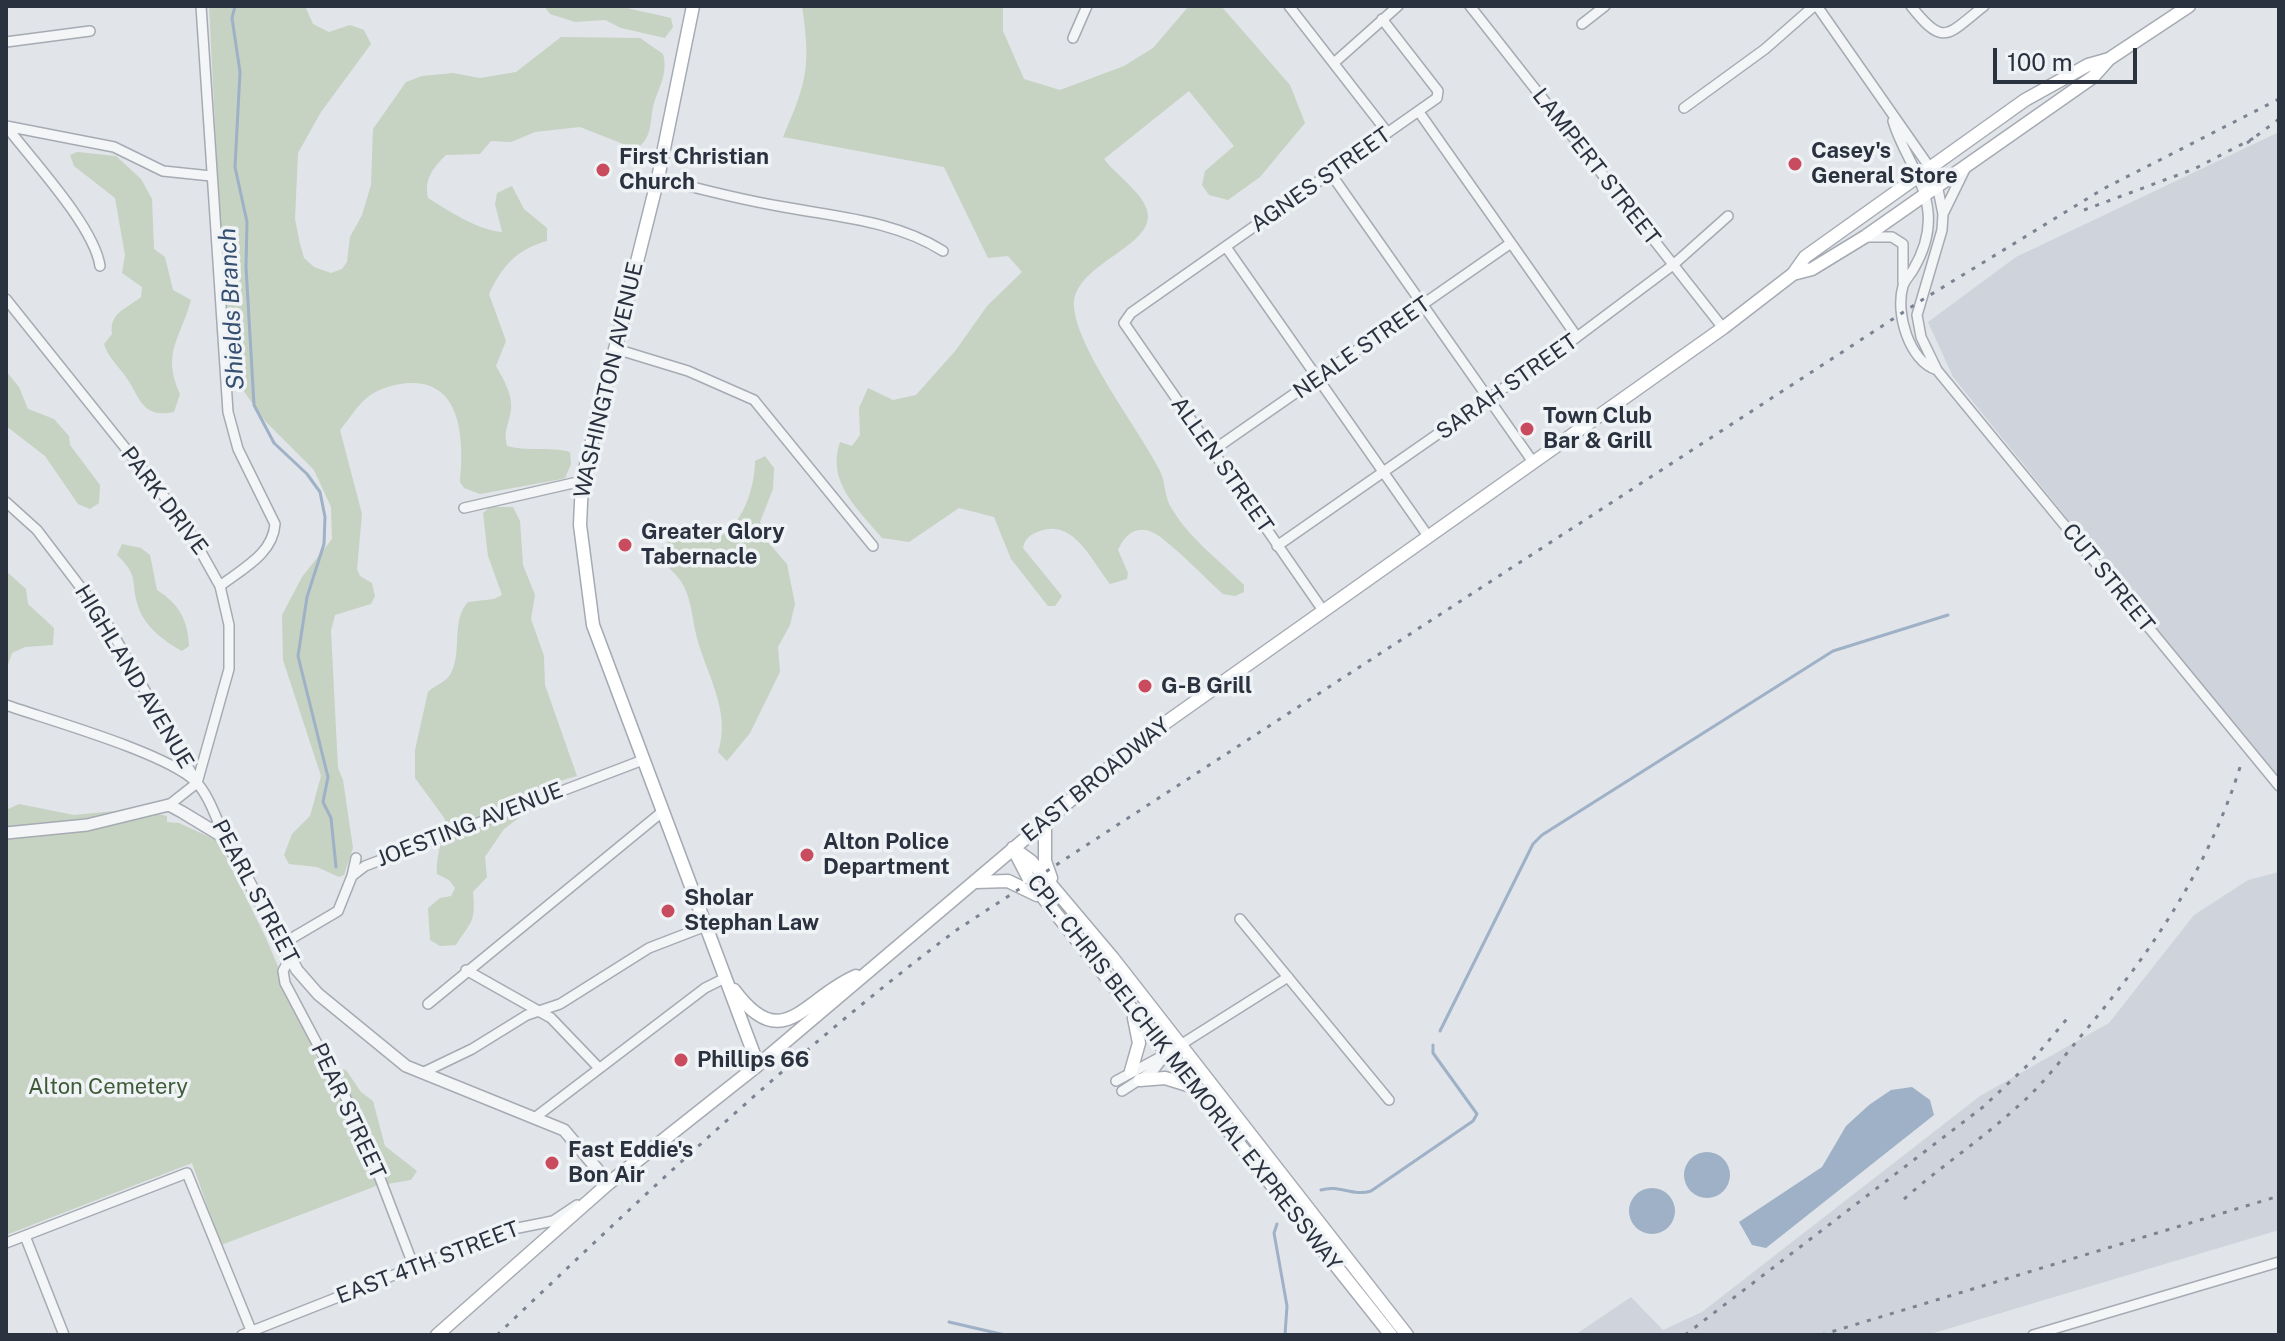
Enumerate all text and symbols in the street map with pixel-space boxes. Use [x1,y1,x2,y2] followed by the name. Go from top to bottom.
[1997,32,2141,82] scale bar
[2007,48,2073,76] text: 100 m
[1526,83,1666,251] street label: LAMPERT STREET
[1246,122,1396,238] street label: AGNES STREET
[1811,138,1958,190] place label: Casey's General Store
[619,144,769,196] place label: First Christian Church
[1786,155,1804,173] marker: Casey's General Store
[594,161,612,179] marker: First Christian Church
[213,227,251,391] water label: Shields Branch
[569,259,649,501] street label: WASHINGTON AVENUE
[1289,291,1435,405] street label: NEALE STREET
[1431,329,1583,445] street label: SARAH STREET
[1165,392,1279,538] street label: ALLEN STREET
[1543,403,1653,454] place label: Town Club Bar & Grill
[1518,420,1536,438] marker: Town Club Bar & Grill
[115,442,213,560] street label: PARK DRIVE
[2056,518,2160,638] street label: CUT STREET
[641,519,785,570] place label: Greater Glory Tabernacle
[616,536,634,554] marker: Greater Glory Tabernacle
[69,581,199,773] street label: HIGHLAND AVENUE
[1161,673,1252,699] place label: G-B Grill
[1136,677,1154,695] marker: G-B Grill
[1017,712,1175,848] street label: EAST BROADWAY
[373,777,567,873] street label: JOESTING AVENUE
[206,815,304,969] street label: PEARL STREET
[823,829,950,880] place label: Alton Police Department
[798,846,816,864] marker: Alton Police Department
[1021,870,1347,1276] street label: CPL. CHRIS BELCHIK MEMORIAL EXPRESSWAY
[684,885,819,936] place label: Sholar Stephan Law
[659,902,677,920] marker: Sholar Stephan Law
[305,1039,391,1183] street label: PEAR STREET
[697,1047,809,1073] place label: Phillips 66
[672,1051,690,1069] marker: Phillips 66
[28,1074,188,1100] park label: Alton Cemetery
[568,1137,693,1188] place label: Fast Eddie's Bon Air
[543,1154,561,1172] marker: Fast Eddie's Bon Air
[333,1216,523,1310] street label: EAST 4TH STREET

